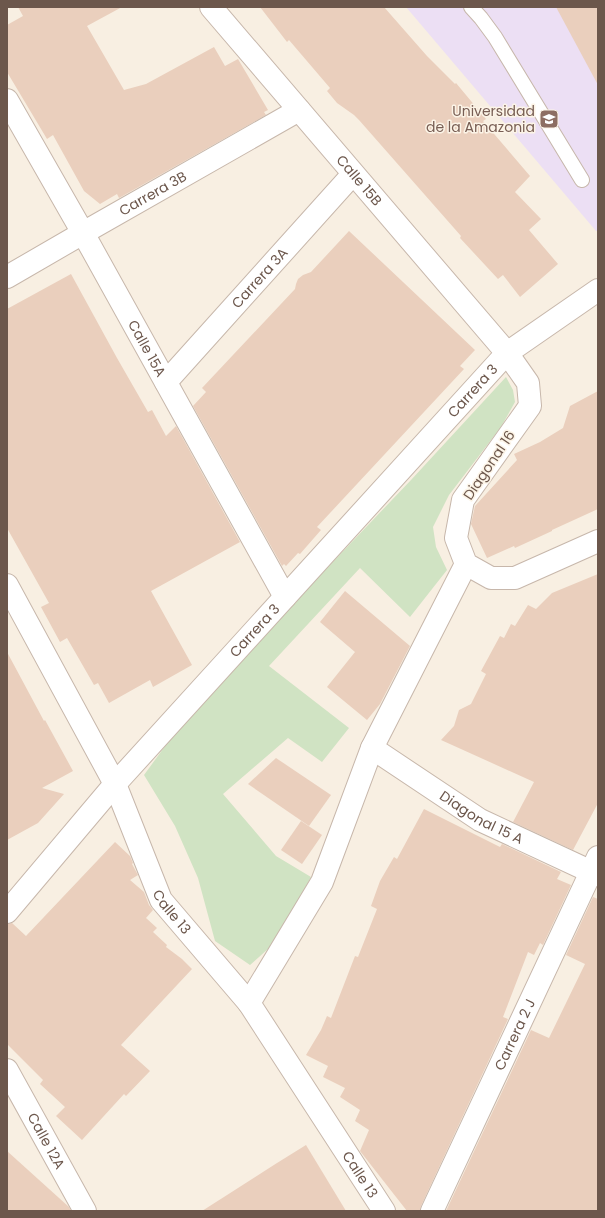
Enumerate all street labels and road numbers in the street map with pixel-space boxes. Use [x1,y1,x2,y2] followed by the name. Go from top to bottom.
[332,150,387,210] street label: Calle 15B
[115,166,190,221] street label: Carrera 3B
[227,243,292,313] street label: Carrera 3A
[123,316,171,380] street label: Calle 15A
[443,360,502,422] street label: Carrera 3
[458,426,520,504] street label: Diagonal 16
[225,599,284,662] street label: Carrera 3
[436,786,527,849] street label: Diagonal 15 A
[148,887,196,938] street label: Calle 13
[489,995,540,1074] street label: Carrera 2 J
[23,1109,70,1173] street label: Calle 12A
[338,1147,383,1202] street label: Calle 13

